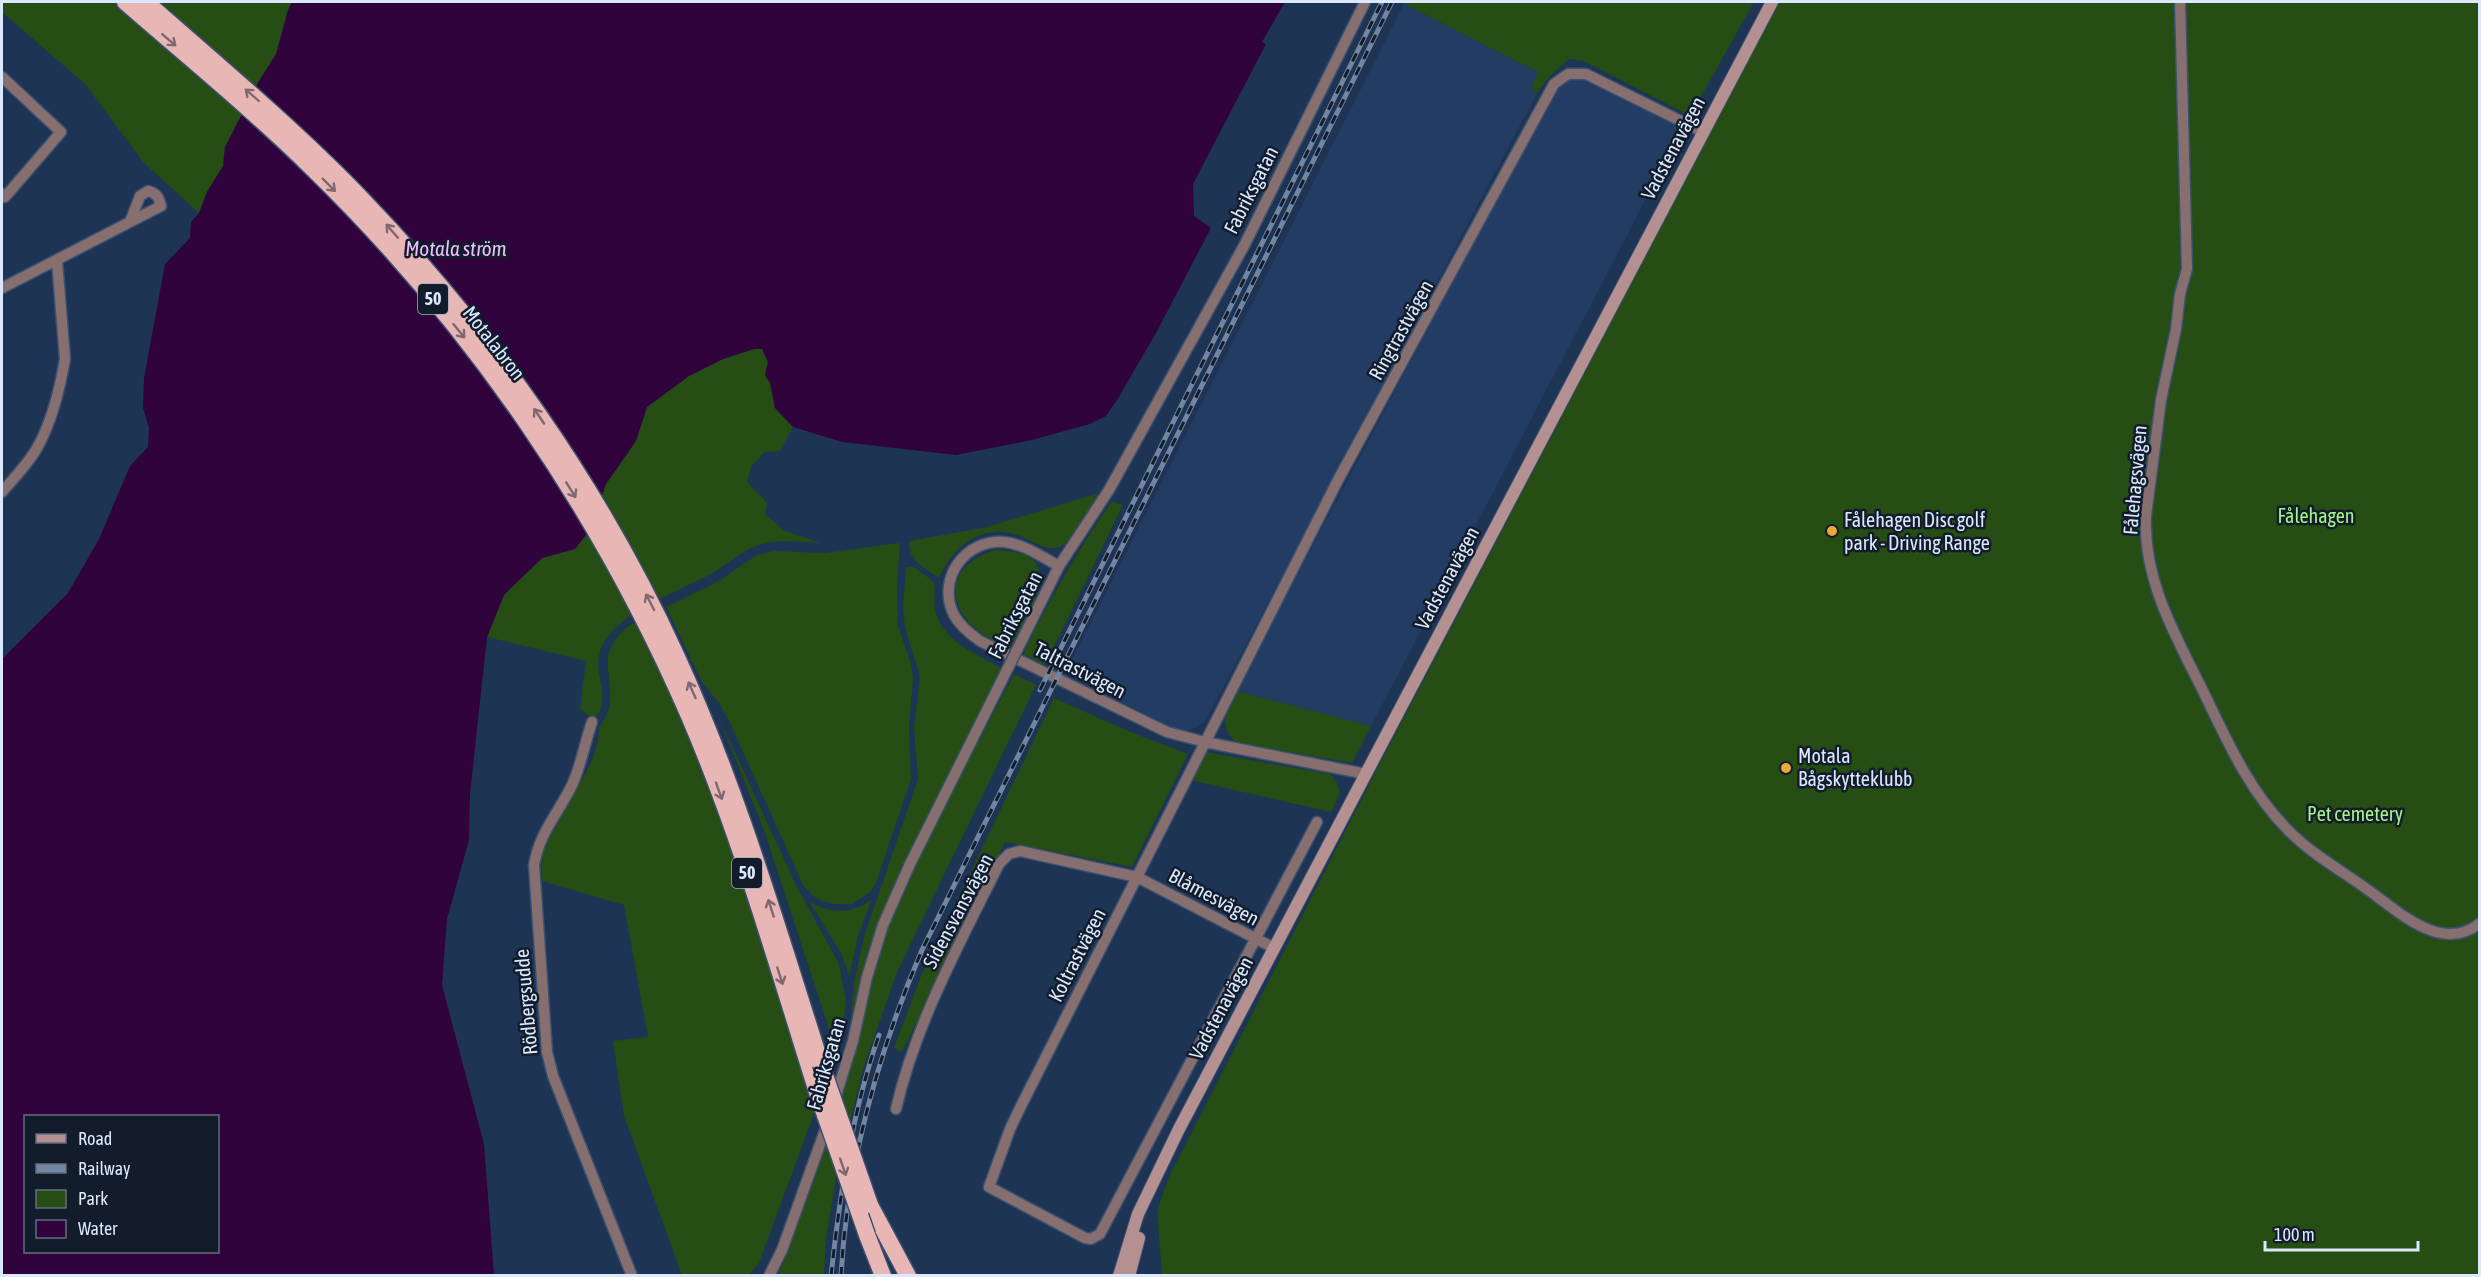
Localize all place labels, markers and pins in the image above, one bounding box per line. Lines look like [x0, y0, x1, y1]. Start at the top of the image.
place label: Fålehagen Disc golf park - Driving Range [1844, 508, 1990, 554]
marker: Fålehagen Disc golf park - Driving Range [1825, 524, 1839, 538]
place label: Motala Bågskytteklubb [1798, 744, 1913, 790]
marker: Motala Bågskytteklubb [1779, 761, 1793, 775]

